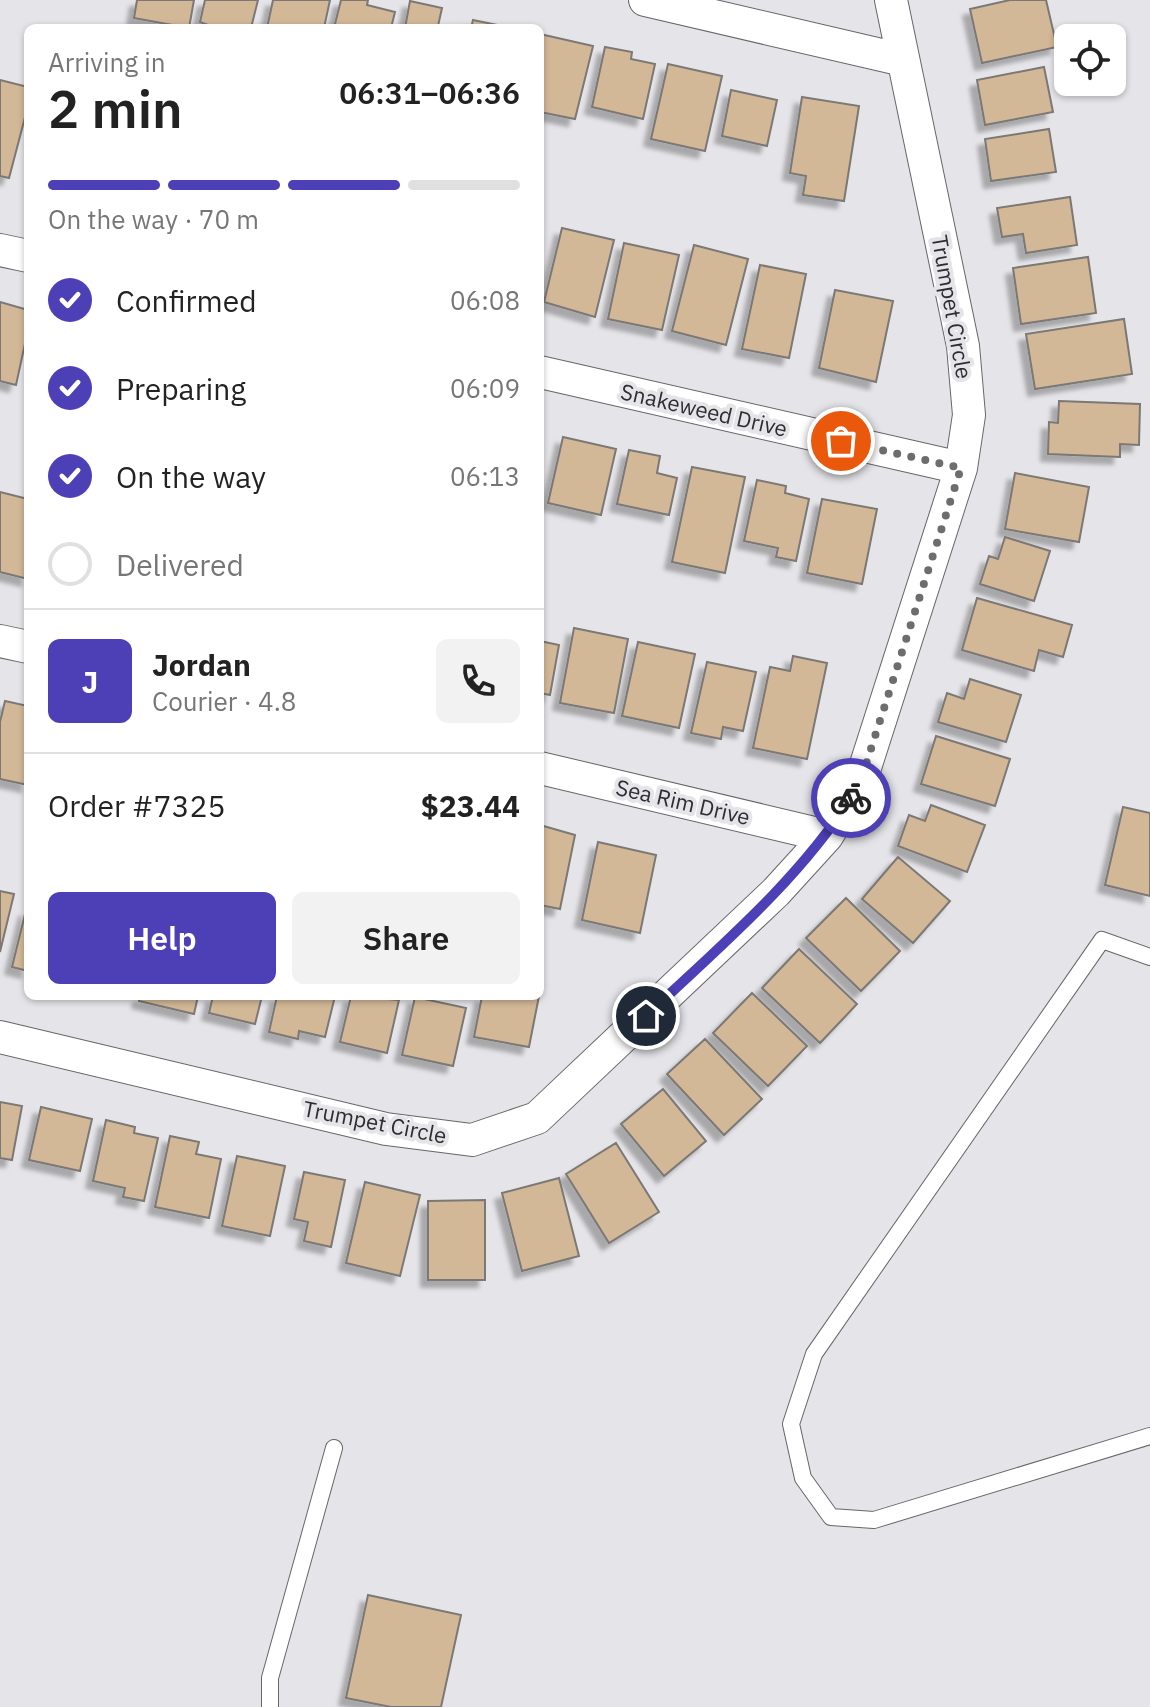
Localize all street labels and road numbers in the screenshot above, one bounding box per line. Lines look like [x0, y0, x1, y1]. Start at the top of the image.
street label: Trumpet Circle [926, 233, 979, 381]
street label: Snakeweed Drive [618, 376, 790, 443]
street label: Sea Rim Drive [613, 772, 753, 831]
street label: Trumpet Circle [301, 1093, 449, 1150]

